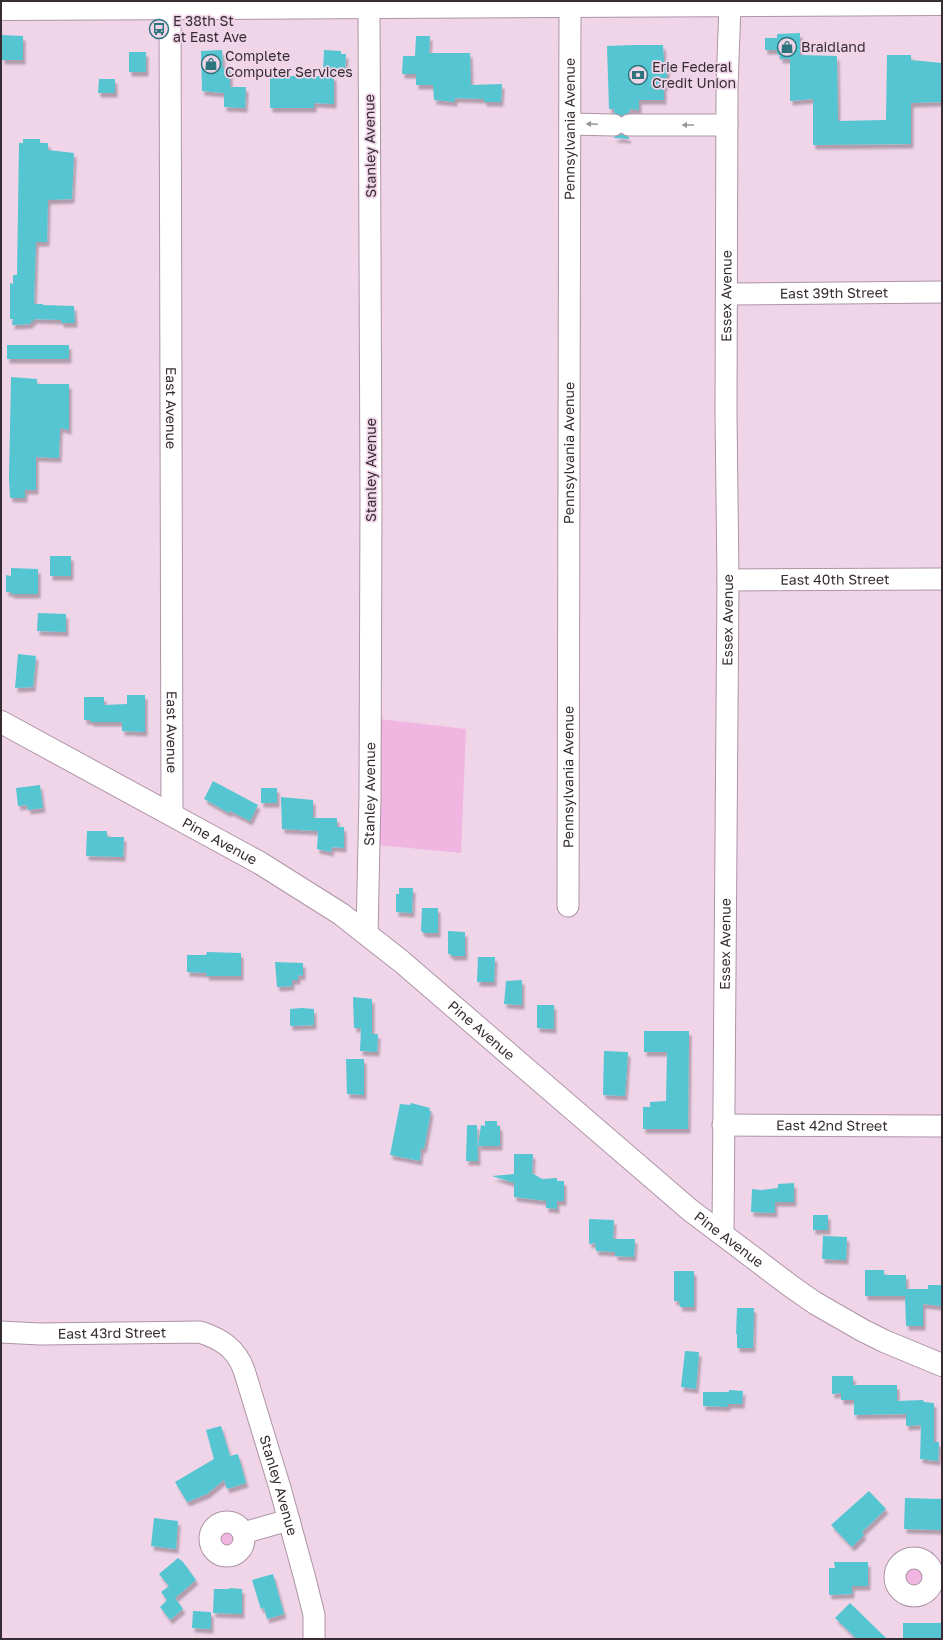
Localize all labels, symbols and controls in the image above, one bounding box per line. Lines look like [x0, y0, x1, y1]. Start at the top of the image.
place label: E 38th St at East Ave [173, 12, 247, 45]
bus stop icon: E 38th St at East Ave [148, 18, 170, 40]
shop icon: Braidland [776, 36, 798, 58]
place label: Braidland [801, 38, 866, 55]
place label: Complete Computer Services [225, 47, 353, 80]
shop icon: Complete Computer Services [200, 53, 222, 75]
street label: Pennsylvania Avenue [561, 58, 578, 200]
place label: Erie Federal Credit Union [652, 58, 736, 91]
bank icon: Erie Federal Credit Union [627, 64, 649, 86]
street label: Stanley Avenue [360, 94, 379, 198]
one-way arrow [586, 121, 598, 128]
one-way arrow [681, 122, 694, 128]
street label: Essex Avenue [717, 250, 734, 342]
street label: East 39th Street [780, 283, 888, 302]
street label: East Avenue [163, 367, 180, 449]
street label: Pennsylvania Avenue [560, 382, 577, 524]
street label: Stanley Avenue [362, 418, 379, 522]
street label: East 40th Street [780, 570, 890, 588]
street label: Essex Avenue [718, 574, 736, 666]
street label: East Avenue [164, 691, 181, 773]
street label: Pennsylvania Avenue [559, 706, 576, 848]
street label: Stanley Avenue [360, 742, 378, 846]
street label: Pine Avenue [180, 813, 260, 868]
street label: Essex Avenue [716, 898, 734, 990]
street label: Pine Avenue [445, 997, 519, 1063]
street label: East 42nd Street [776, 1116, 888, 1134]
street label: Pine Avenue [691, 1207, 767, 1271]
street label: East 43rd Street [58, 1323, 166, 1342]
street label: Stanley Avenue [256, 1433, 302, 1537]

